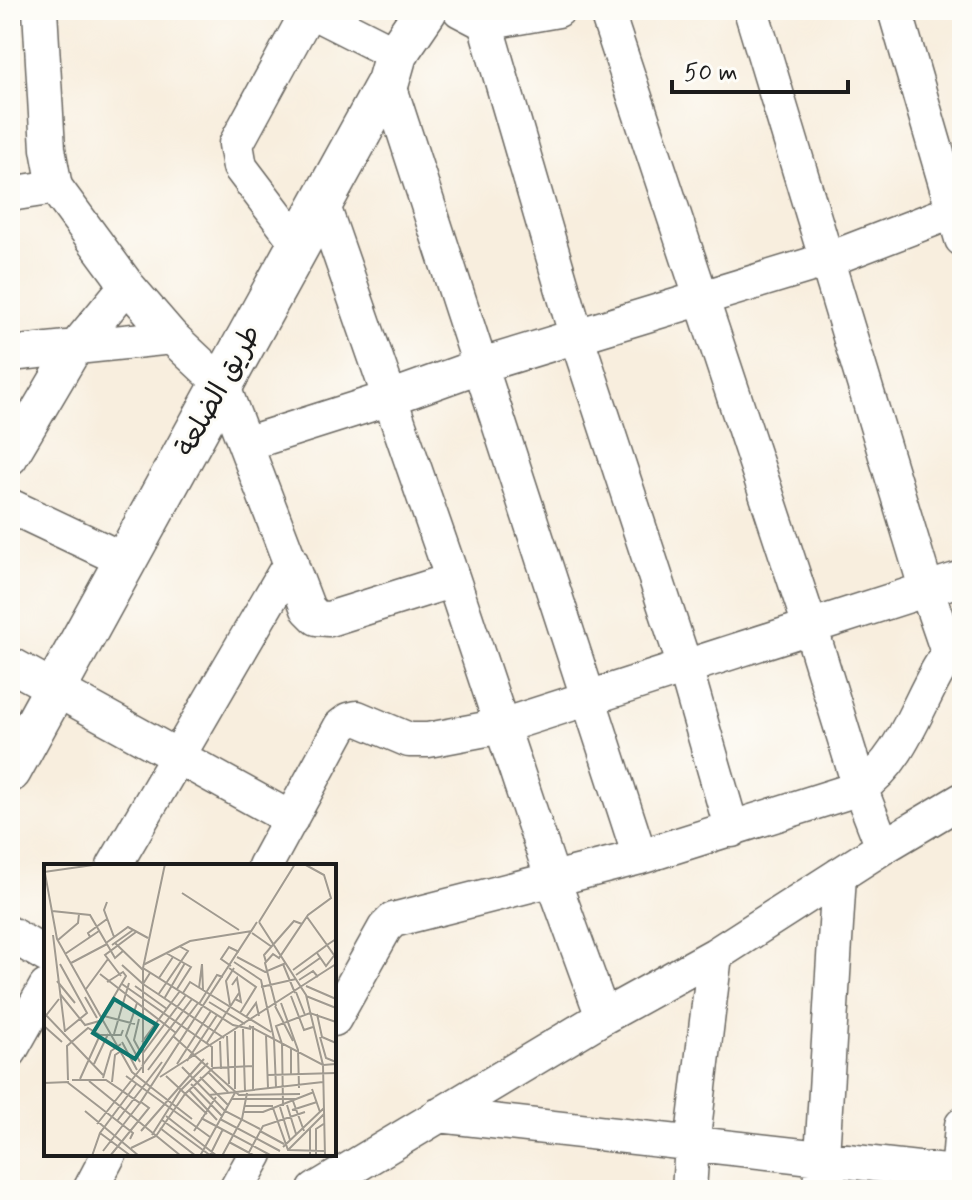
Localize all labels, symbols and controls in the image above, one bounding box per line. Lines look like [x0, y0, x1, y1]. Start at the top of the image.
scale bar [672, 44, 848, 94]
text: 50 m [684, 58, 738, 89]
street label: طريق الضلعة [168, 319, 270, 463]
inset map [44, 864, 336, 1156]

